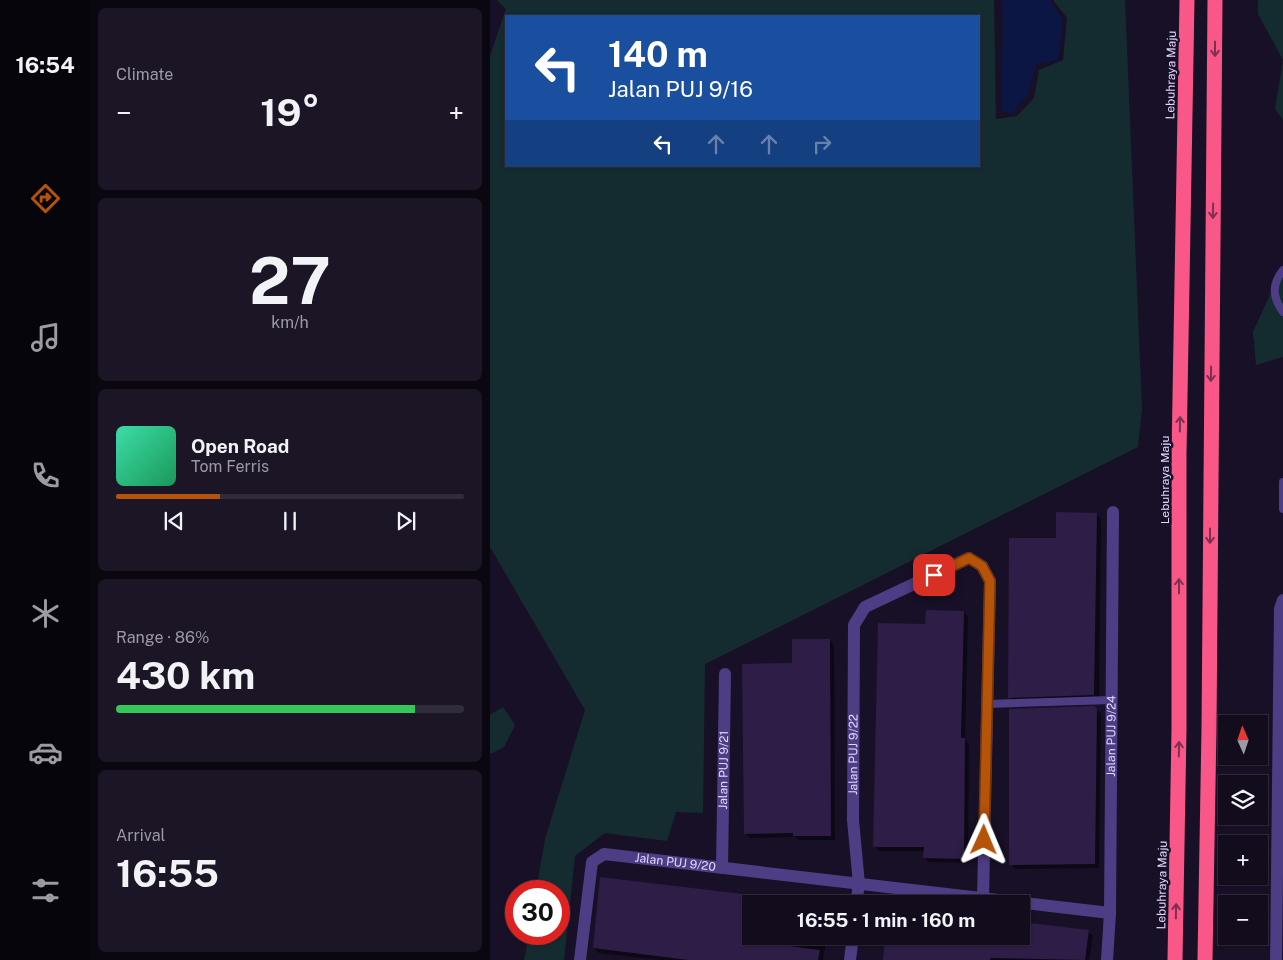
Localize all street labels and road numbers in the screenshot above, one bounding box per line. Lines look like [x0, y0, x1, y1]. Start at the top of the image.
street label: Lebuhraya Maju [1163, 31, 1179, 119]
street label: Lebuhraya Maju [1158, 436, 1172, 524]
street label: Jalan PUJ 9/24 [1104, 695, 1119, 777]
street label: Jalan PUJ 9/22 [846, 714, 861, 795]
street label: Jalan PUJ 9/21 [716, 731, 731, 810]
street label: Lebuhraya Maju [1154, 841, 1170, 929]
street label: Jalan PUJ 9/20 [634, 851, 717, 874]

